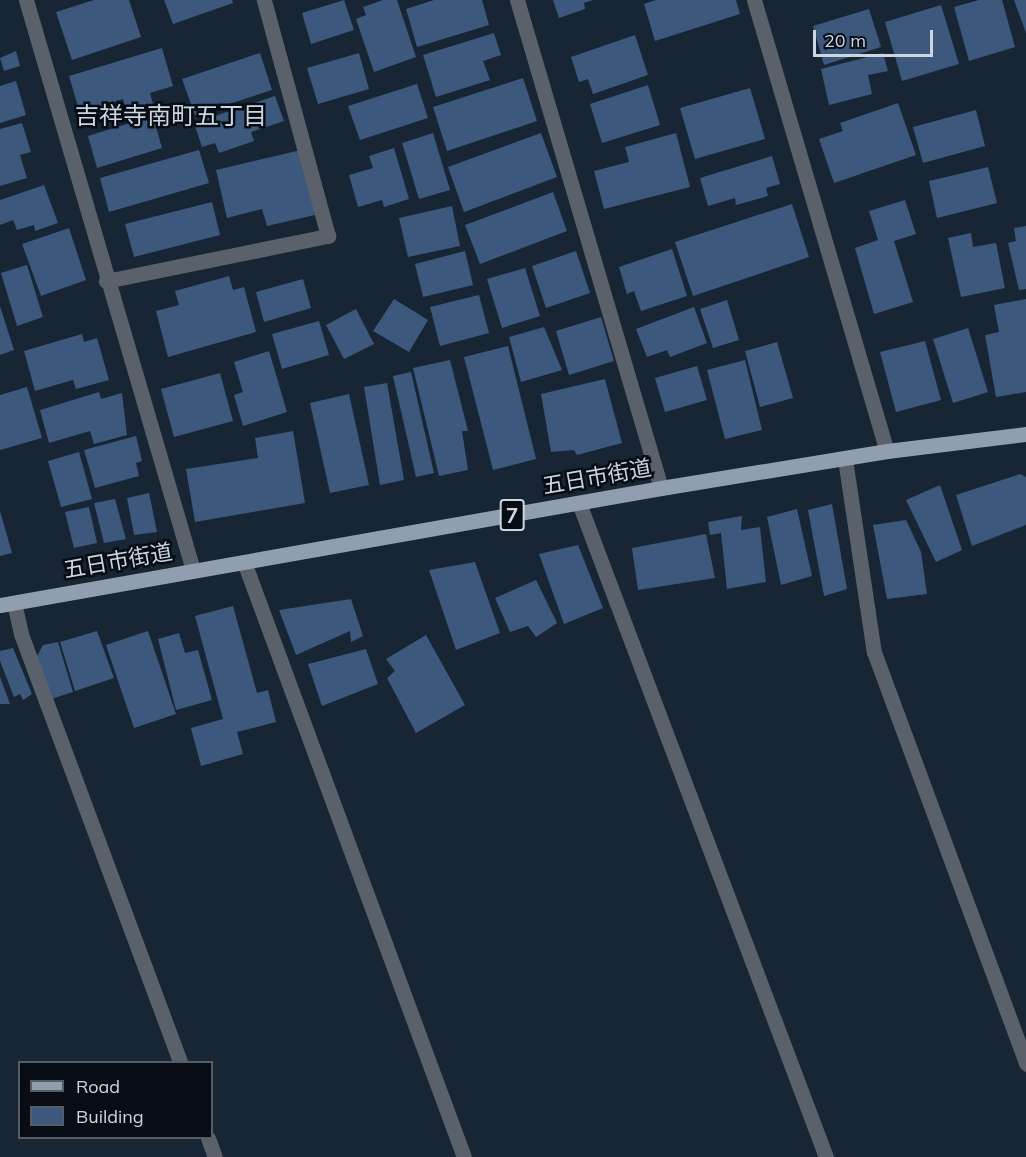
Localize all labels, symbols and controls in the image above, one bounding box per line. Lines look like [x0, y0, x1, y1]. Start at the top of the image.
scale bar [816, 18, 936, 56]
text: 20 m [824, 29, 866, 52]
district label: 吉祥寺南町五丁目 [75, 102, 267, 130]
street label: 五日市街道 [541, 454, 653, 500]
road number: 7 [498, 497, 526, 533]
street label: 五日市街道 [62, 538, 174, 584]
legend [18, 1061, 213, 1139]
text: Road [76, 1075, 120, 1098]
text: Building [76, 1105, 144, 1128]

